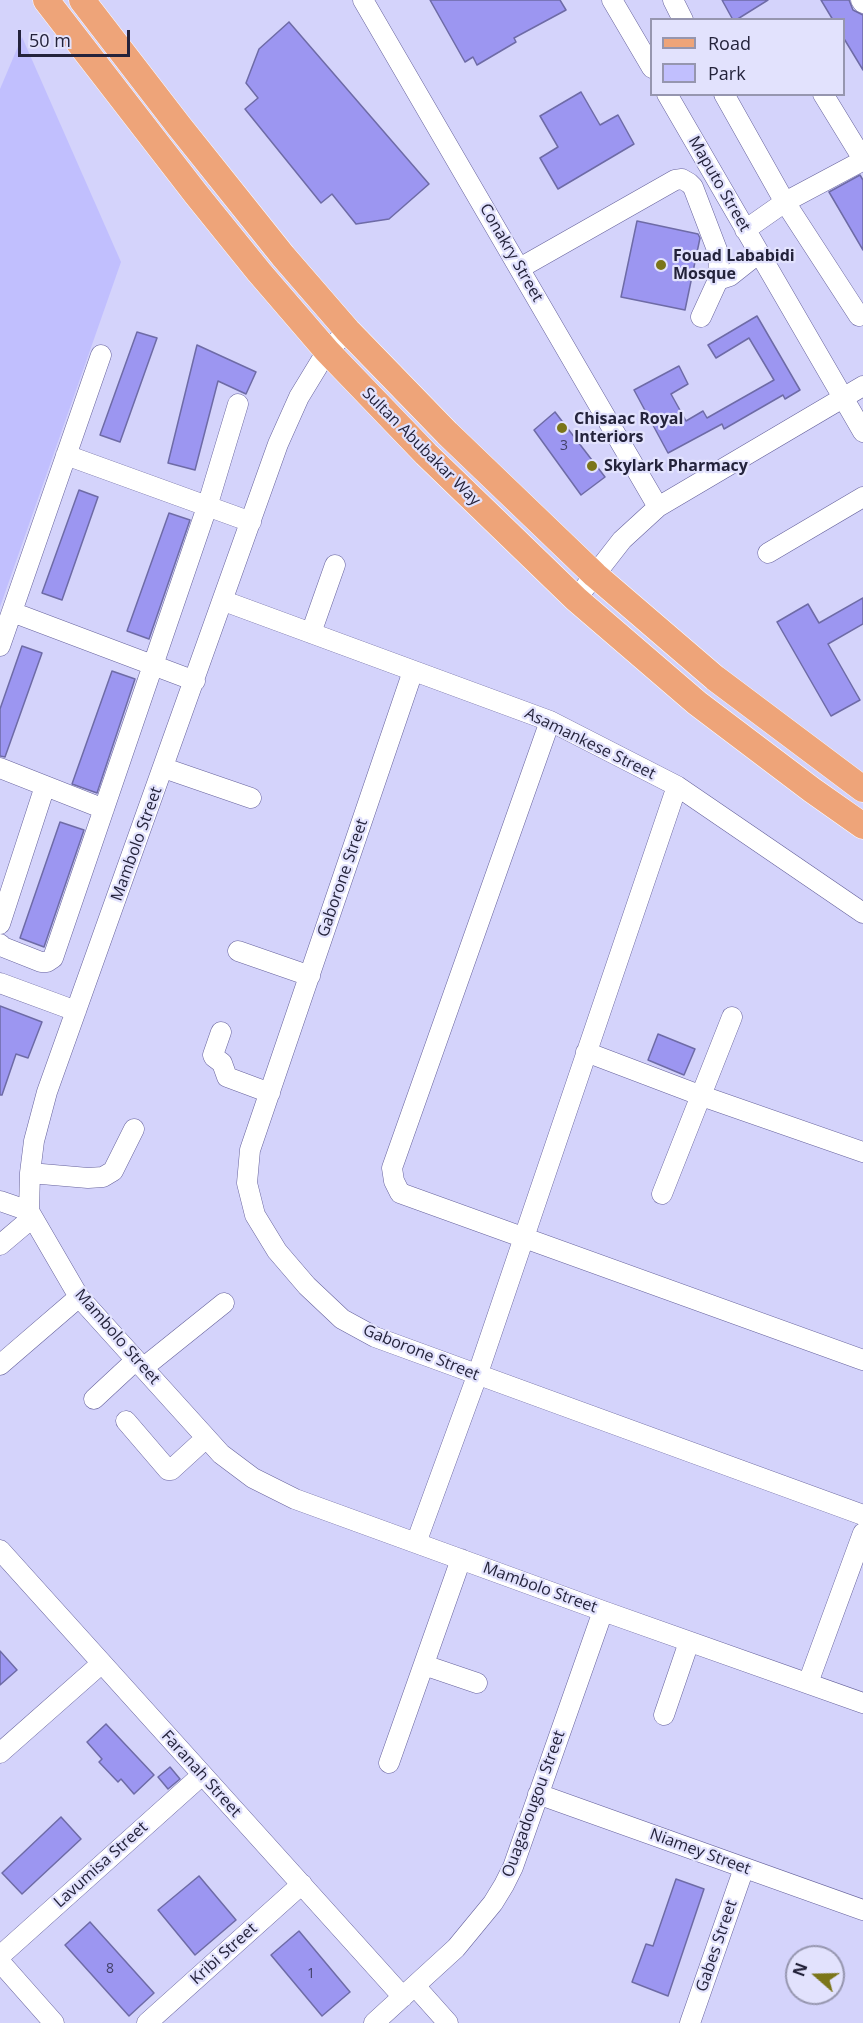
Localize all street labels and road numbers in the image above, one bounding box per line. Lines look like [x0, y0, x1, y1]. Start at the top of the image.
street label: Maputo Street [684, 133, 754, 235]
street label: Conakry Street [475, 200, 547, 306]
street label: Sultan Abubakar Way [358, 384, 484, 510]
street label: Asamankese Street [522, 704, 658, 784]
street label: Mambolo Street [107, 784, 167, 904]
street label: Gaborone Street [314, 816, 372, 940]
street label: Mambolo Street [70, 1285, 164, 1389]
street label: Gaborone Street [360, 1321, 482, 1385]
street label: Mambolo Street [480, 1558, 600, 1618]
street label: Faranah Street [157, 1727, 245, 1821]
street label: Ouagadougou Street [498, 1728, 570, 1880]
street label: Lavumisa Street [50, 1818, 152, 1912]
street label: Niamey Street [647, 1825, 753, 1879]
street label: Gabes Street [692, 1898, 742, 1994]
street label: Kribi Street [187, 1919, 261, 1989]

